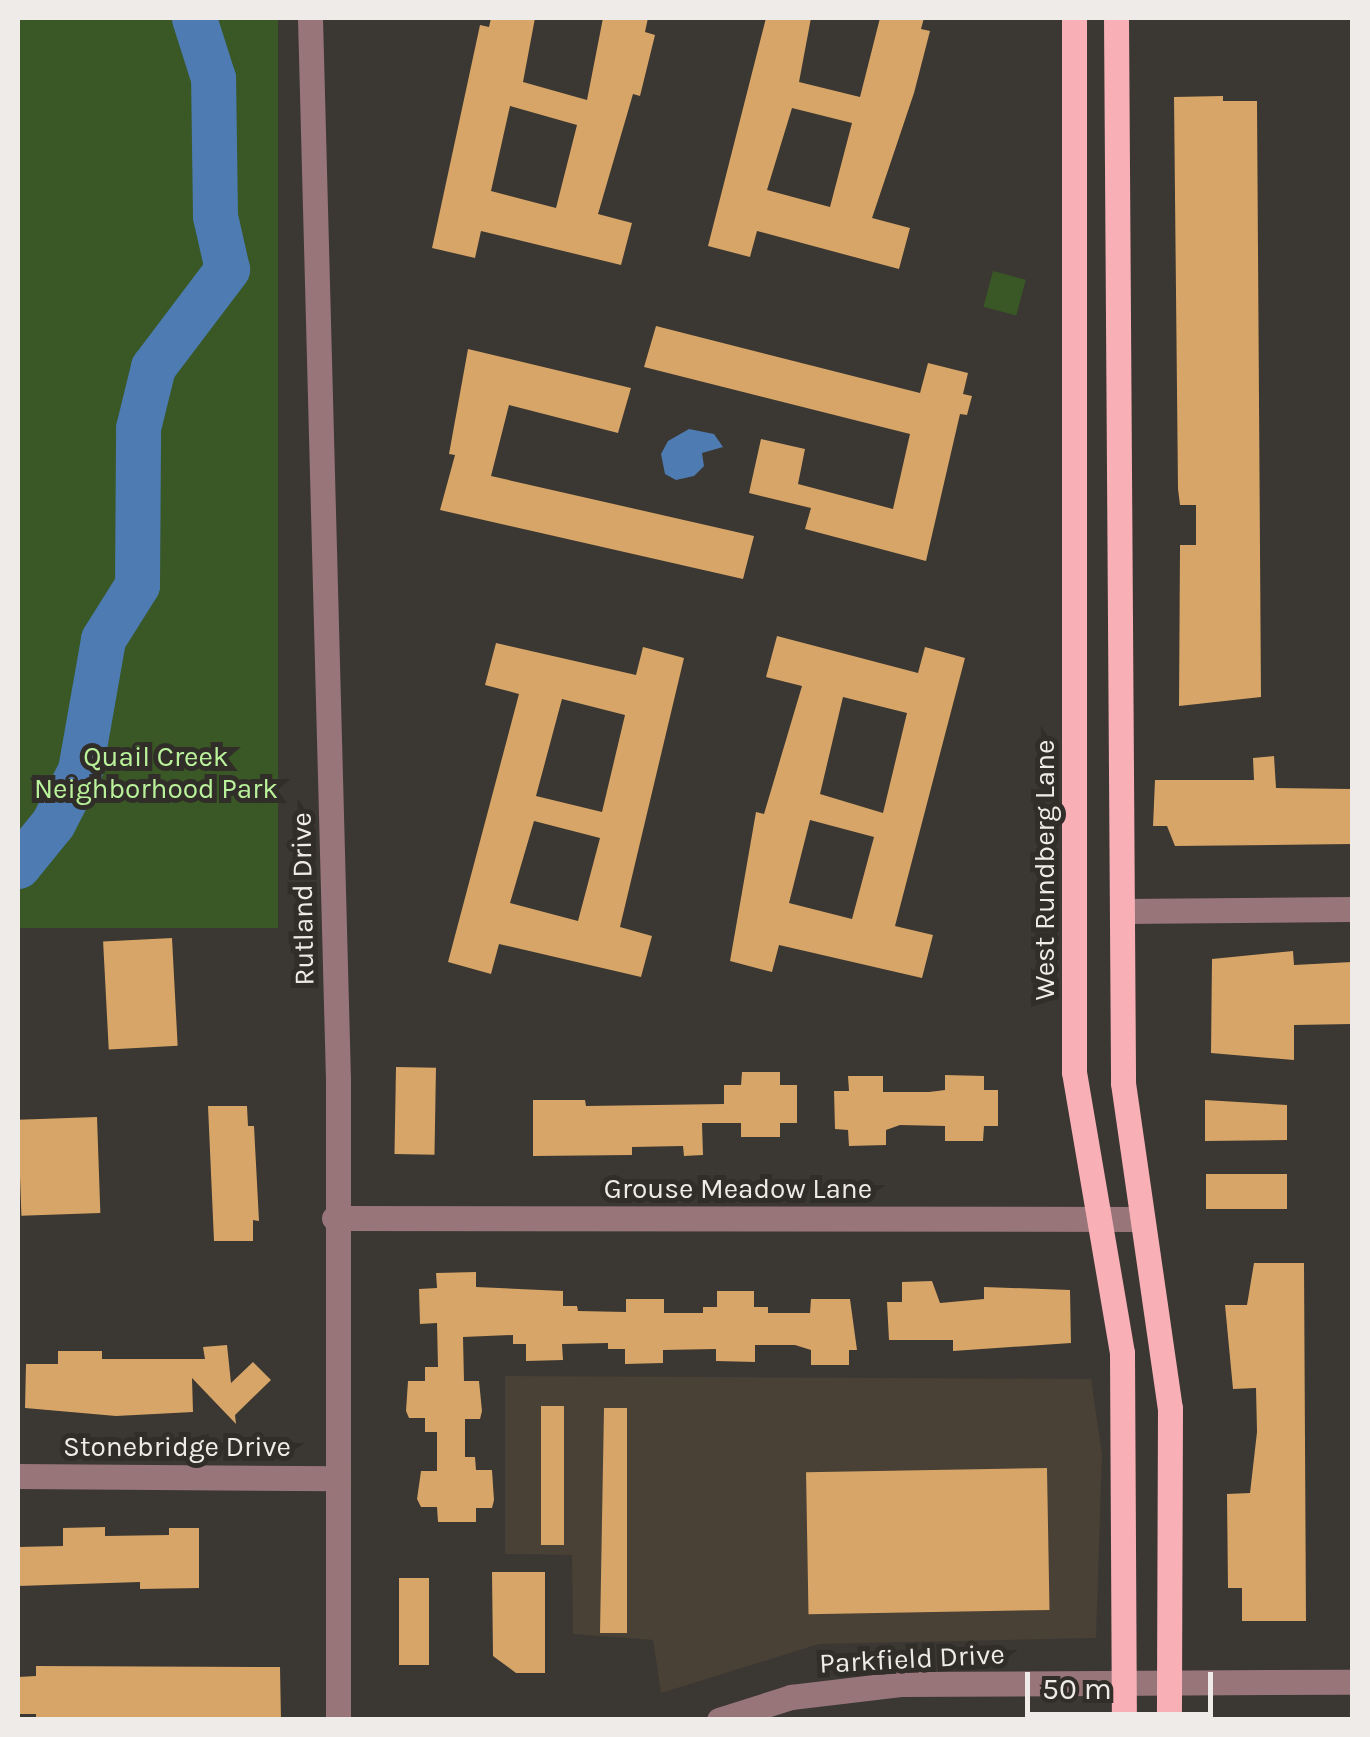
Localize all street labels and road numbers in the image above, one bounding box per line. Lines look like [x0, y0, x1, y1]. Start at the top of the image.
street label: West Rundberg Lane [1028, 740, 1062, 1000]
street label: Rutland Drive [285, 812, 321, 986]
street label: Grouse Meadow Lane [604, 1172, 872, 1206]
street label: Stonebridge Drive [63, 1430, 291, 1464]
street label: Parkfield Drive [818, 1637, 1006, 1681]

